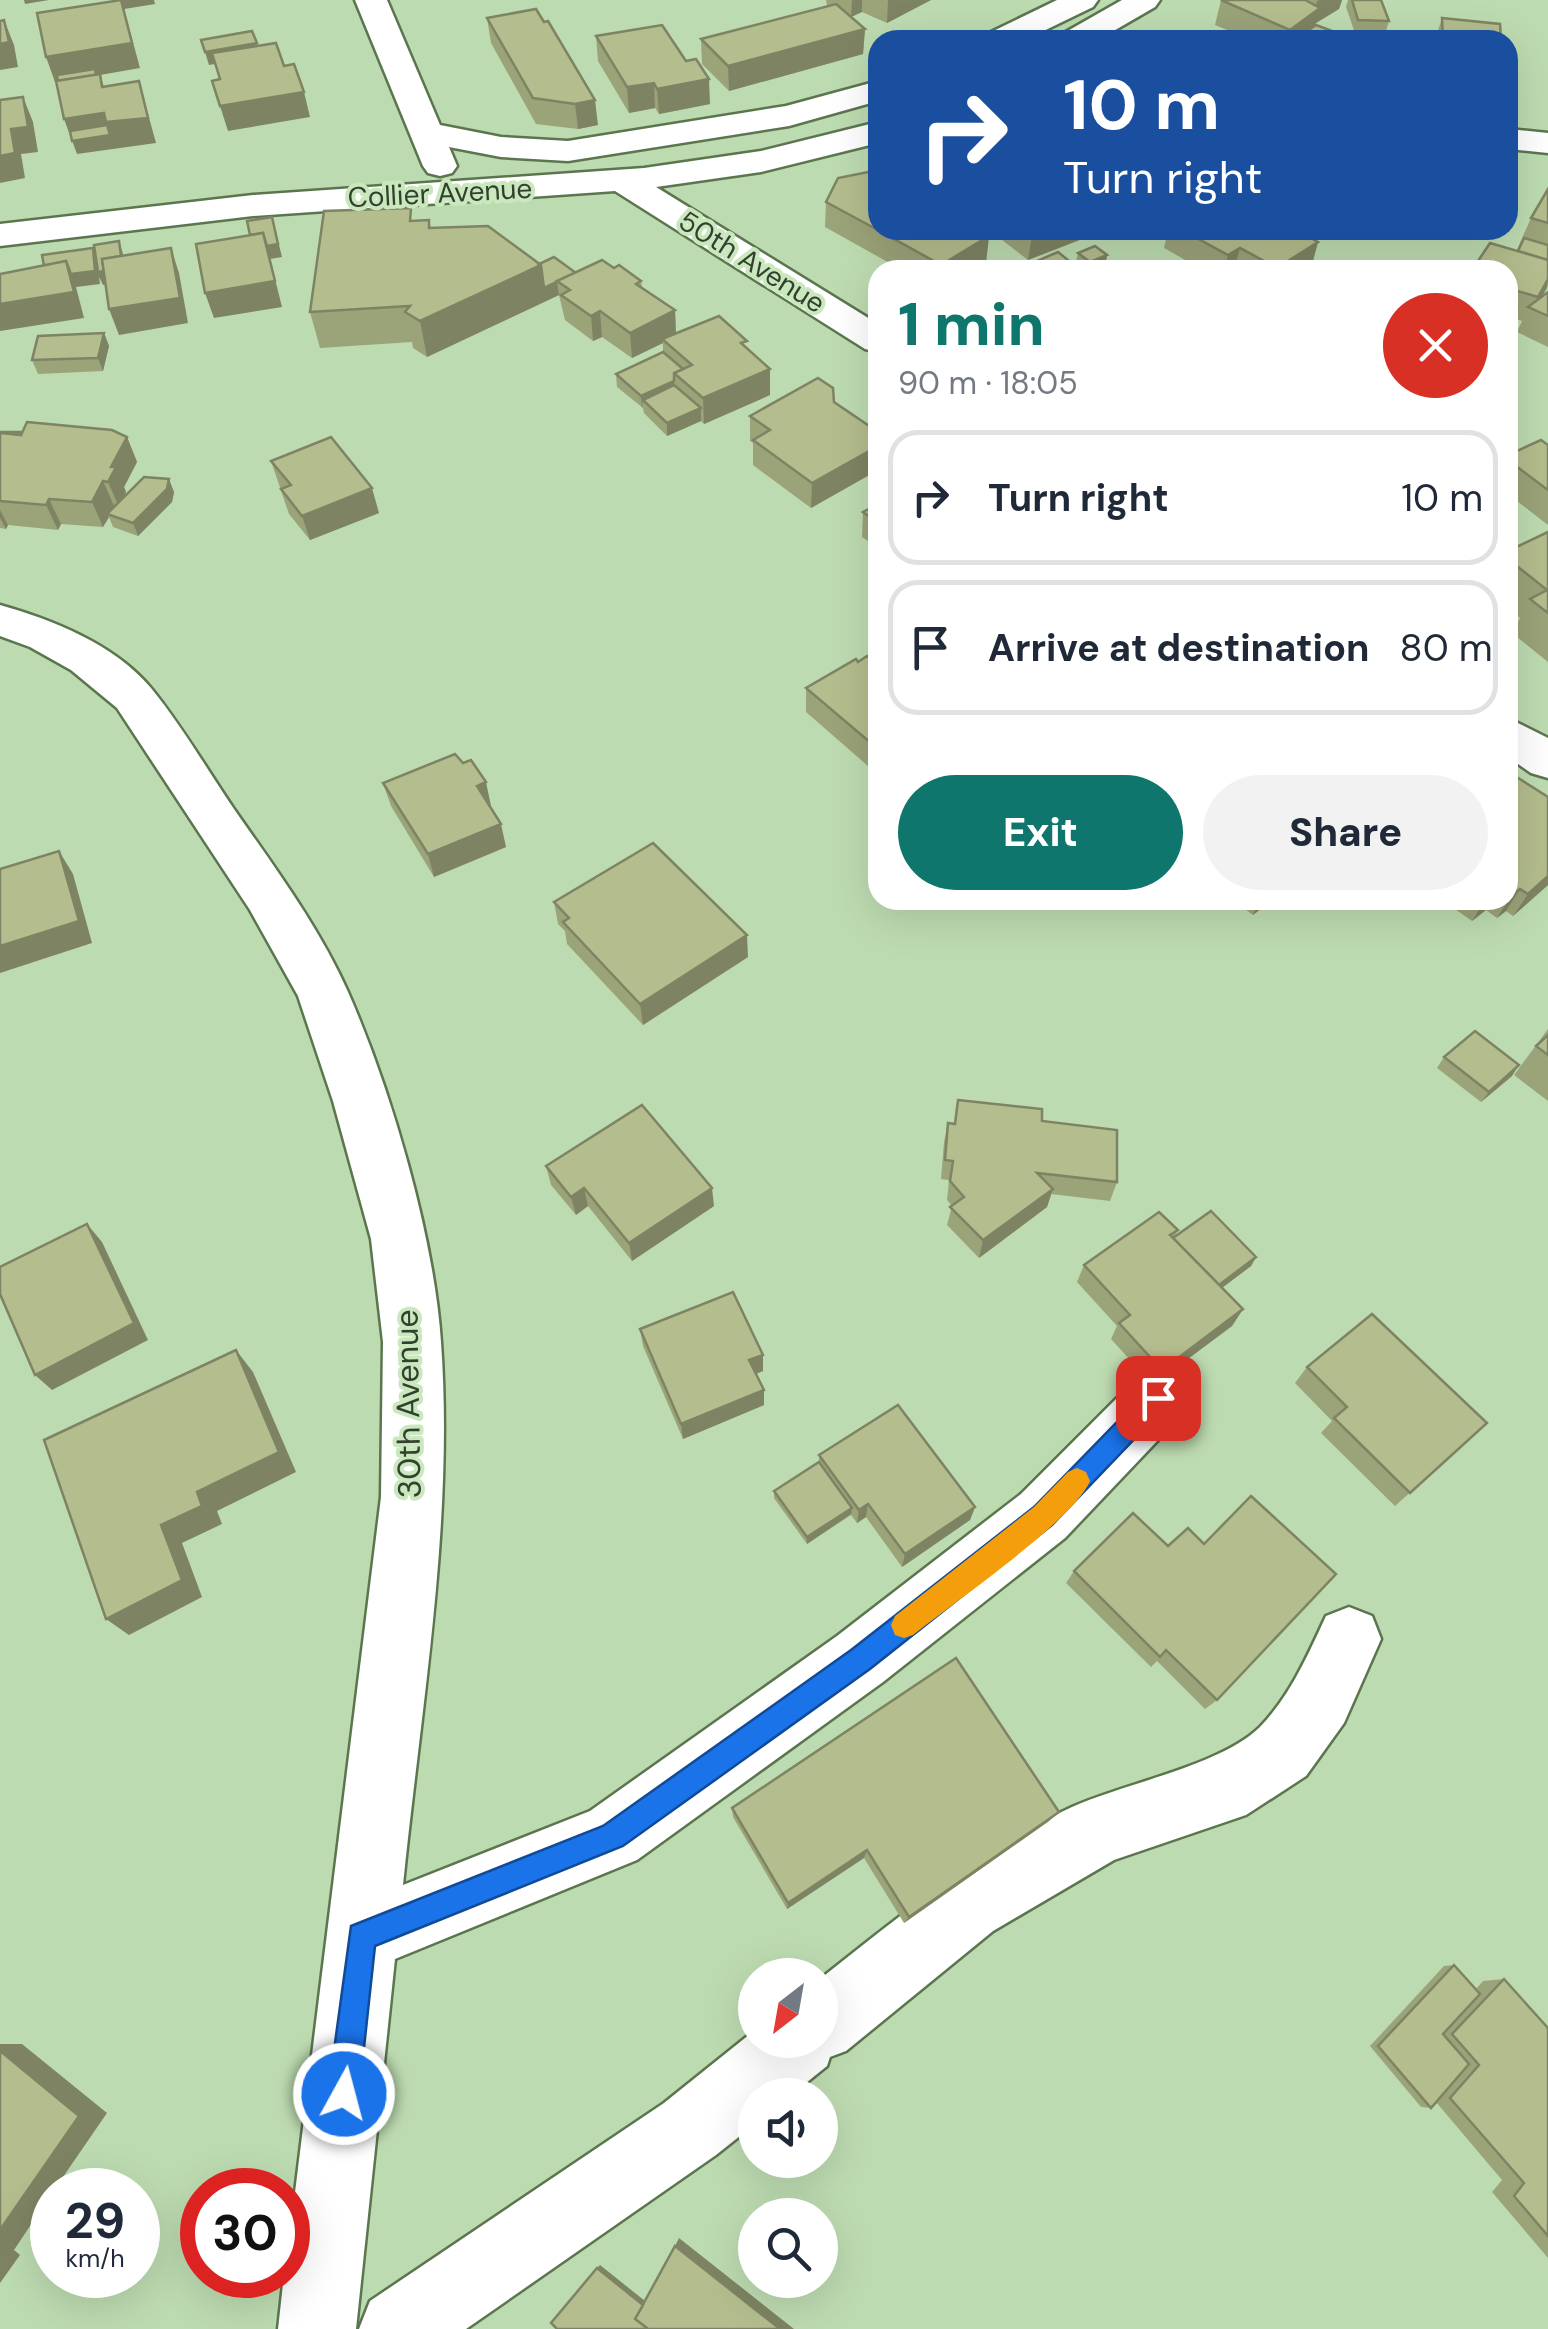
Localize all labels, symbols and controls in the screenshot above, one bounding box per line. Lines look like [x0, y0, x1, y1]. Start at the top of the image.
text: 10 m [1063, 60, 1220, 151]
icon: right [898, 70, 1028, 200]
text: Turn right [1063, 148, 1262, 207]
street label: Collier Avenue [347, 170, 533, 216]
street label: 50th Avenue [672, 202, 832, 322]
text: 1 min [898, 285, 1045, 364]
button: close [1383, 293, 1488, 398]
text: 90 m · 18:05 [898, 362, 1078, 404]
icon: right [903, 470, 958, 525]
text: Turn right [988, 473, 1169, 523]
text: 10 m [1401, 473, 1483, 523]
icon: arrive [903, 620, 958, 675]
text: Arrive at destination [988, 623, 1370, 673]
text: 80 m [1400, 623, 1493, 673]
button: Exit [898, 775, 1183, 890]
button: Share [1203, 775, 1488, 890]
street label: 30th Avenue [385, 1309, 431, 1499]
pin [1116, 1356, 1201, 1441]
icon: arrive [1131, 1371, 1186, 1426]
north arrow [738, 1958, 838, 2058]
map controls [738, 1958, 838, 2298]
position arrow [292, 2042, 396, 2146]
button: sound [738, 2078, 838, 2178]
speed limit sign: 30 [180, 2168, 310, 2298]
text: 29 [65, 2188, 125, 2254]
button: search [738, 2198, 838, 2298]
text: km/h [65, 2242, 125, 2275]

